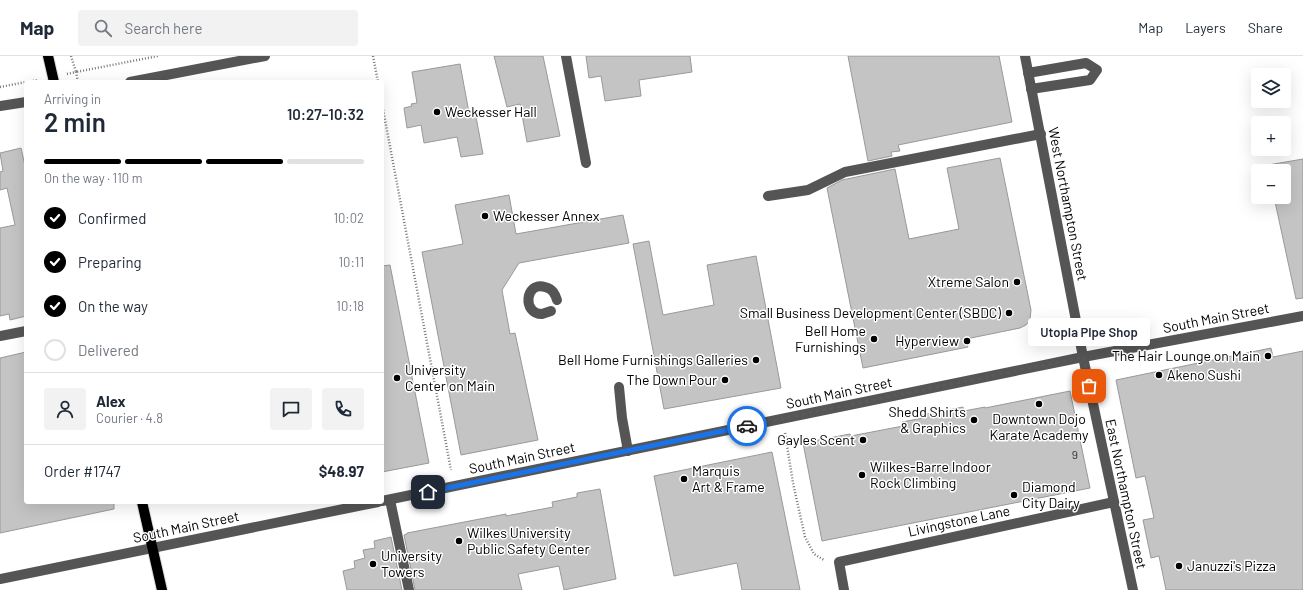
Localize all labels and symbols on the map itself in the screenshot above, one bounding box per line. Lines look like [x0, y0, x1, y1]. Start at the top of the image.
place label: Weckesser Hall [445, 103, 537, 120]
marker: Weckesser Hall [432, 107, 442, 117]
street label: West Northampton Street [1045, 126, 1092, 282]
place label: Weckesser Annex [493, 207, 600, 224]
marker: Weckesser Annex [480, 211, 490, 221]
place label: Xtreme Salon [928, 273, 1009, 290]
marker: Xtreme Salon [1012, 277, 1022, 287]
street label: South Main Street [1161, 299, 1271, 336]
place label: Small Business Development Center (SBDC) [740, 304, 1001, 321]
marker: Small Business Development Center (SBDC) [1004, 308, 1014, 318]
callout: Utopia Pipe Shop [1028, 318, 1150, 346]
place label: Bell Home Furnishings [795, 322, 866, 355]
place label: Hyperview [895, 332, 959, 349]
marker: Bell Home Furnishings [869, 334, 879, 344]
marker: Hyperview [962, 336, 972, 346]
place label: The Hair Lounge on Main [1112, 347, 1260, 364]
place label: Bell Home Furnishings Galleries [558, 351, 748, 368]
marker: The Hair Lounge on Main [1263, 351, 1273, 361]
marker: Bell Home Furnishings Galleries [751, 355, 761, 365]
place label: University Center on Main [405, 361, 495, 394]
place label: Akeno Sushi [1167, 366, 1241, 383]
pin [1072, 369, 1106, 403]
marker: Akeno Sushi [1154, 370, 1164, 380]
place label: The Down Pour [627, 371, 717, 388]
marker: University Center on Main [392, 373, 402, 383]
street label: South Main Street [784, 373, 894, 412]
marker: The Down Pour [720, 375, 730, 385]
marker: Downtown Dojo Karate Academy [1034, 399, 1044, 409]
place label: Shedd Shirts & Graphics [888, 403, 966, 436]
courier [727, 406, 767, 446]
place label: Downtown Dojo Karate Academy [990, 410, 1089, 443]
marker: Shedd Shirts & Graphics [969, 415, 979, 425]
street label: East Northampton Street [1102, 417, 1151, 570]
place label: Gayles Scent [777, 431, 855, 448]
marker: Gayles Scent [858, 435, 868, 445]
street label: South Main Street [467, 438, 577, 477]
house number: 9 [1072, 447, 1078, 461]
place label: Wilkes-Barre Indoor Rock Climbing [870, 458, 991, 491]
place label: Marquis Art & Frame [692, 462, 765, 495]
marker: Wilkes-Barre Indoor Rock Climbing [857, 470, 867, 480]
marker: Marquis Art & Frame [679, 474, 689, 484]
pin [411, 475, 445, 509]
place label: Diamond City Dairy [1022, 478, 1080, 511]
marker: Diamond City Dairy [1009, 490, 1019, 500]
street label: Livingstone Lane [906, 501, 1011, 540]
street label: South Main Street [131, 507, 241, 546]
place label: Wilkes University Public Safety Center [467, 524, 590, 557]
marker: Wilkes University Public Safety Center [454, 536, 464, 546]
place label: University Towers [381, 547, 443, 580]
place label: Januzzi's Pizza [1187, 557, 1276, 574]
marker: University Towers [368, 559, 378, 569]
marker: Januzzi's Pizza [1174, 561, 1184, 571]

